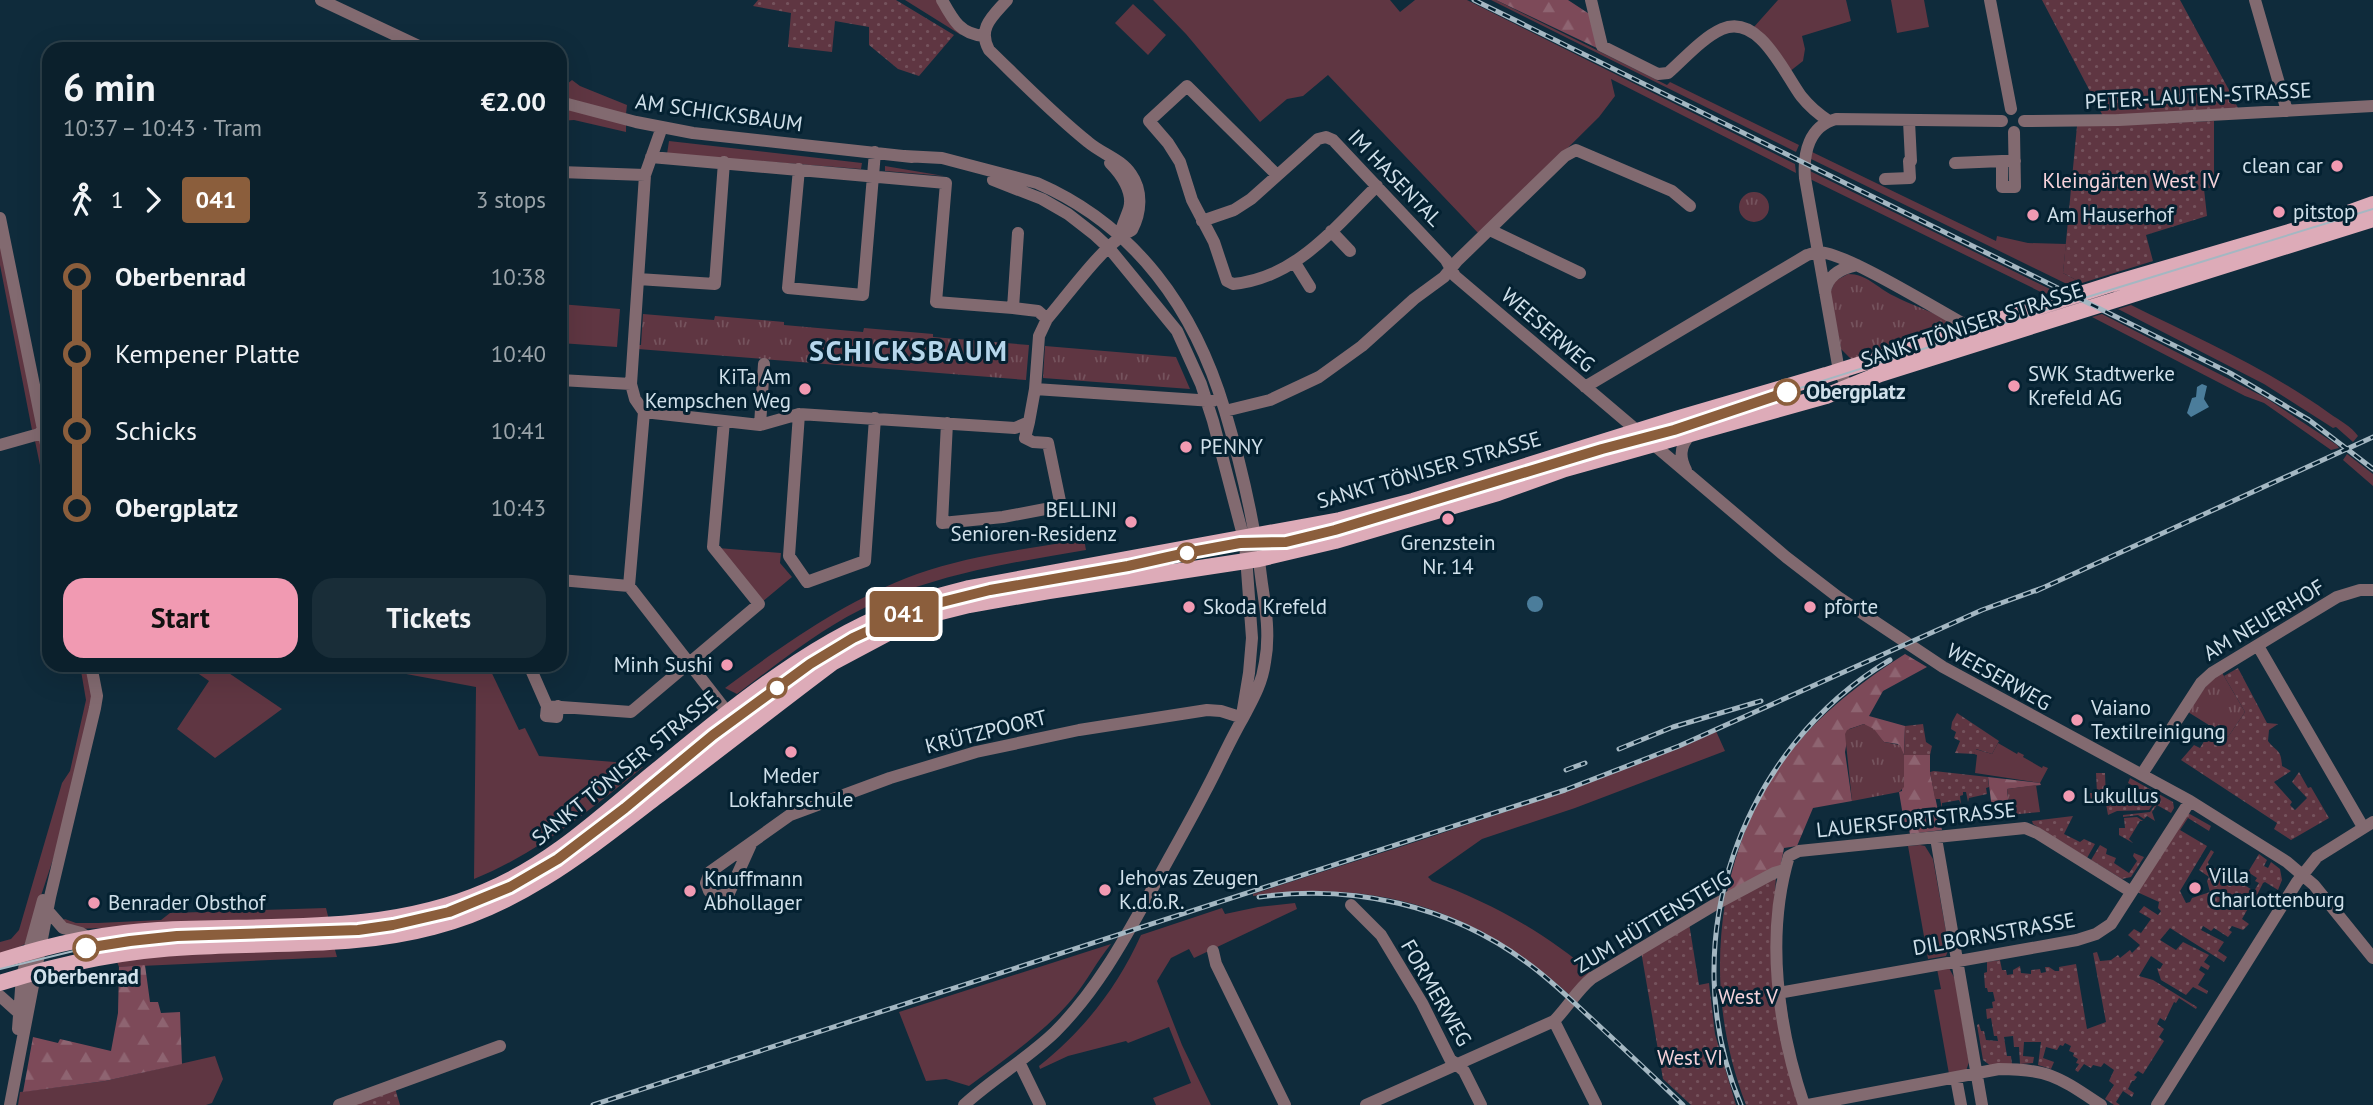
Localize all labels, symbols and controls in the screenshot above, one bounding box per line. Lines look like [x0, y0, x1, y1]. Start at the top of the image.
text: 6 min [63, 62, 156, 111]
street label: PETER-LAUTEN-STRASSE [2084, 76, 2312, 115]
text: €2.00 [481, 85, 546, 118]
street label: AM SCHICKSBAUM [634, 87, 804, 138]
text: 10:37 – 10:43 · Tram [63, 113, 262, 142]
street label: IM HASENTAL [1342, 123, 1448, 232]
place label: clean car [2242, 152, 2323, 179]
marker: clean car [2329, 158, 2345, 174]
park label: Kleingärten West IV [2042, 167, 2220, 194]
icon: walk [63, 181, 101, 219]
icon: forward [134, 181, 172, 219]
text: 041 [196, 184, 236, 215]
text: 1 [111, 185, 124, 214]
text: 3 stops [476, 185, 546, 214]
place label: pitstop [2293, 198, 2355, 225]
place label: Am Hauserhof [2047, 201, 2175, 228]
marker: pitstop [2271, 204, 2287, 220]
marker: Am Hauserhof [2025, 207, 2041, 223]
text: Oberbenrad [115, 260, 246, 293]
text: 10:38 [491, 262, 546, 291]
street label: SANKT TÖNISER STRASSE [1857, 276, 2086, 373]
street label: WEESERWEG [1496, 282, 1601, 378]
district label: SCHICKSBAUM [809, 332, 1009, 369]
text: Kempener Platte [115, 337, 300, 370]
text: 10:40 [491, 339, 546, 368]
place label: SWK Stadtwerke Krefeld AG [2028, 360, 2175, 411]
place label: KiTa Am Kempschen Weg [645, 363, 791, 414]
place label: Obergplatz [1806, 378, 1906, 405]
marker: SWK Stadtwerke Krefeld AG [2006, 378, 2022, 394]
marker: Obergplatz [1774, 379, 1800, 405]
marker: KiTa Am Kempschen Weg [797, 381, 813, 397]
text: Schicks [115, 414, 197, 447]
text: 10:41 [491, 416, 546, 445]
street label: SANKT TÖNISER STRASSE [1314, 425, 1544, 514]
place label: PENNY [1200, 433, 1263, 460]
marker: PENNY [1178, 439, 1194, 455]
text: Obergplatz [115, 491, 238, 524]
text: 10:43 [491, 493, 546, 522]
place label: BELLINI Senioren-Residenz [950, 496, 1117, 547]
marker: Grenzstein Nr. 14 [1440, 511, 1456, 527]
marker: BELLINI Senioren-Residenz [1123, 514, 1139, 530]
place label: Grenzstein Nr. 14 [1400, 529, 1496, 580]
unlabelled marker [1177, 543, 1197, 563]
street label: AM NEUERHOF [2198, 573, 2329, 666]
button: Start [63, 578, 298, 658]
button: Tickets [312, 578, 546, 658]
line badge: 041 [864, 591, 944, 637]
place label: Skoda Krefeld [1203, 593, 1327, 620]
place label: pforte [1824, 593, 1878, 620]
text: 041 [884, 598, 924, 629]
marker: Skoda Krefeld [1181, 599, 1197, 615]
marker: pforte [1802, 599, 1818, 615]
street label: WEESERWEG [1942, 637, 2056, 716]
place label: Minh Sushi [614, 651, 713, 678]
marker: Minh Sushi [719, 657, 735, 673]
unlabelled marker [767, 678, 787, 698]
street label: SANKT TÖNISER STRASSE [526, 684, 723, 851]
place label: Vaiano Textilreinigung [2090, 694, 2226, 745]
street label: KRÜTZPOORT [922, 703, 1050, 760]
marker: Vaiano Textilreinigung [2069, 712, 2085, 728]
marker: Meder Lokfahrschule [783, 744, 799, 760]
place label: Meder Lokfahrschule [729, 762, 853, 813]
place label: Lukullus [2083, 782, 2159, 809]
marker: Lukullus [2061, 788, 2077, 804]
street label: LAUERSFORTSTRASSE [1815, 796, 2017, 843]
place label: Villa Charlottenburg [2208, 862, 2345, 913]
place label: Jehovas Zeugen K.d.ö.R. [1118, 864, 1259, 915]
street label: ZUM HÜTTENSTEIG [1570, 864, 1736, 979]
place label: Knuffmann Abhollager [704, 865, 803, 916]
marker: Villa Charlottenburg [2187, 880, 2203, 896]
marker: Jehovas Zeugen K.d.ö.R. [1097, 882, 1113, 898]
marker: Knuffmann Abhollager [682, 883, 698, 899]
place label: Benrader Obsthof [108, 889, 267, 916]
marker: Benrader Obsthof [86, 895, 102, 911]
street label: DILBORNSTRASSE [1911, 906, 2077, 961]
marker: Oberbenrad [73, 935, 99, 961]
street label: FORMERWEG [1395, 935, 1478, 1051]
place label: Oberbenrad [33, 963, 139, 990]
park label: West V [1718, 983, 1778, 1010]
park label: West VI [1657, 1044, 1723, 1071]

